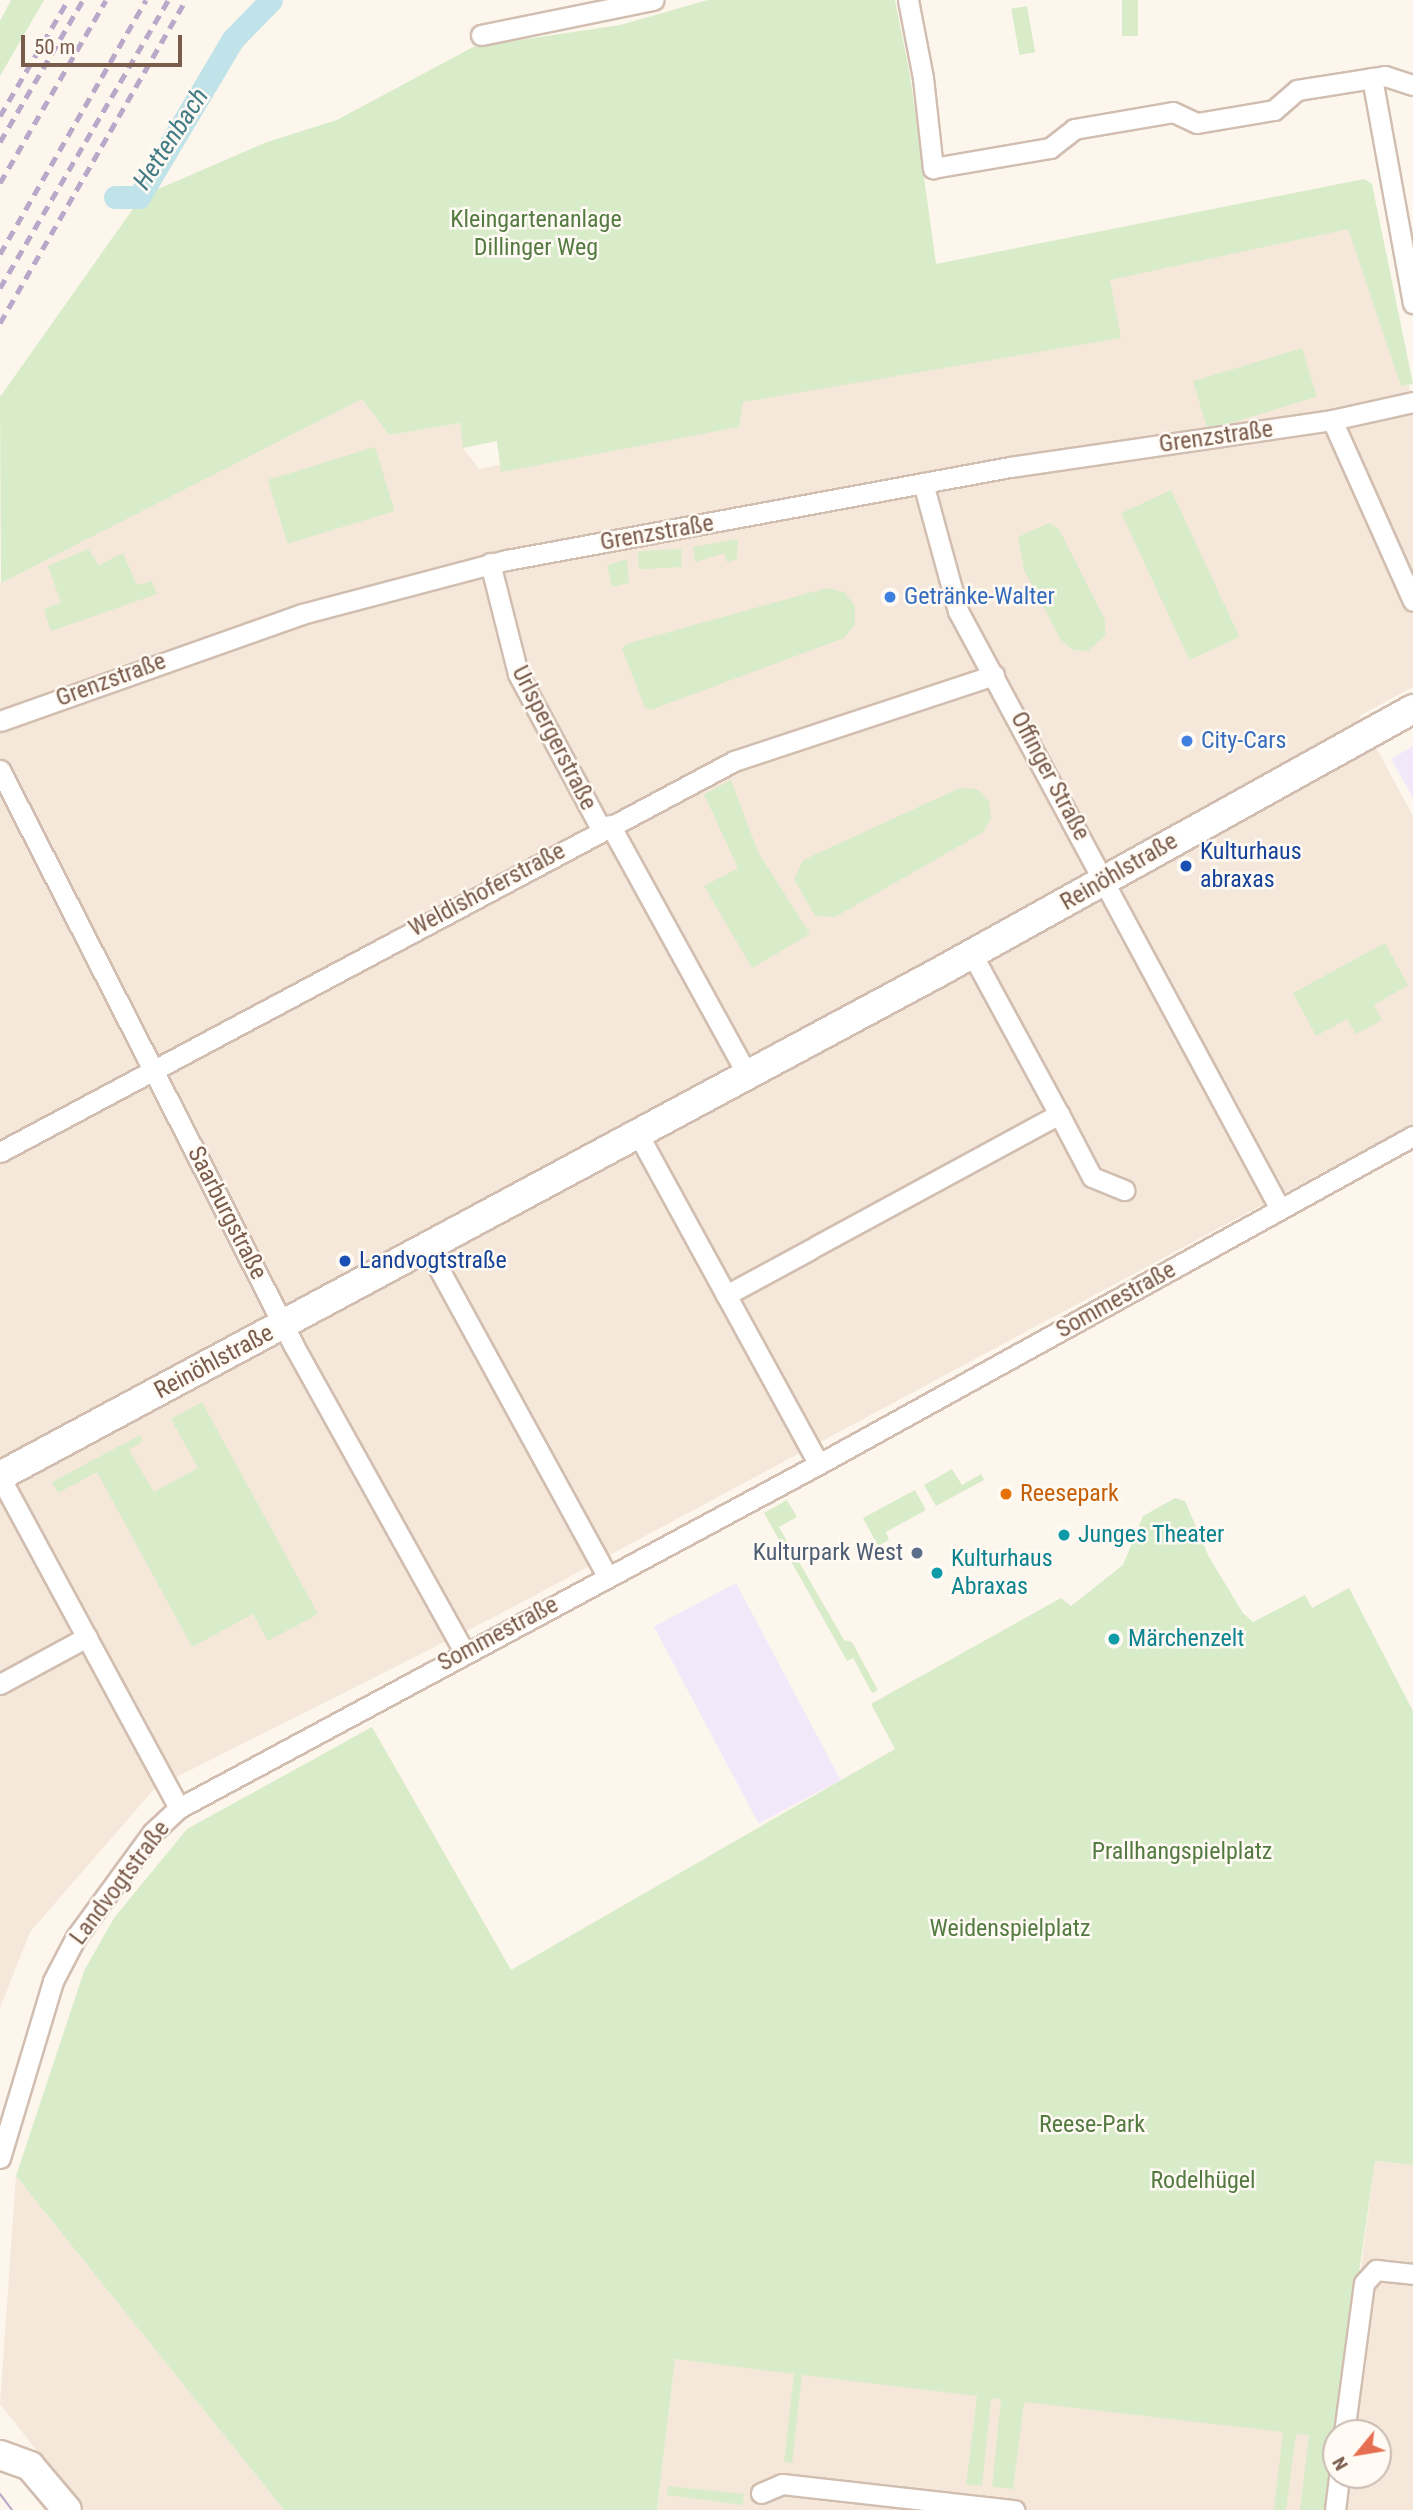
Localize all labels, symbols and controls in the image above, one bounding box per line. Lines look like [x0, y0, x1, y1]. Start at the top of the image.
scale bar [24, 21, 186, 65]
text: 50 m [34, 35, 75, 59]
water label: Hettenbach [127, 82, 215, 196]
park label: Kleingartenanlage Dillinger Weg [450, 206, 622, 262]
street label: Grenzstraße [1157, 415, 1275, 459]
street label: Grenzstraße [598, 509, 716, 557]
place label: Getränke-Walter [904, 583, 1055, 611]
marker: Getränke-Walter [882, 589, 898, 605]
street label: Grenzstraße [52, 647, 170, 713]
street label: Urlspergerstraße [505, 661, 603, 815]
street label: Offinger Straße [1004, 707, 1096, 845]
place label: City-Cars [1201, 727, 1287, 755]
marker: City-Cars [1179, 733, 1195, 749]
street label: Reinöhlstraße [1055, 827, 1183, 917]
street label: Weldishoferstraße [404, 837, 570, 943]
place label: Kulturhaus abraxas [1200, 838, 1302, 894]
marker: Kulturhaus abraxas [1178, 858, 1194, 874]
street label: Saarburgstraße [181, 1142, 273, 1284]
place label: Landvogtstraße [359, 1247, 507, 1275]
marker: Landvogtstraße [337, 1253, 353, 1269]
street label: Sommestraße [1051, 1255, 1181, 1345]
street label: Reinöhlstraße [150, 1319, 278, 1405]
place label: Reesepark [1020, 1480, 1119, 1508]
marker: Reesepark [998, 1486, 1014, 1502]
place label: Junges Theater [1078, 1521, 1225, 1549]
marker: Junges Theater [1056, 1527, 1072, 1543]
place label: Kulturpark West [753, 1539, 903, 1567]
marker: Kulturpark West [909, 1545, 925, 1561]
place label: Kulturhaus Abraxas [951, 1545, 1053, 1601]
marker: Kulturhaus Abraxas [929, 1565, 945, 1581]
street label: Sommestraße [433, 1590, 563, 1678]
place label: Märchenzelt [1128, 1625, 1244, 1653]
marker: Märchenzelt [1106, 1631, 1122, 1647]
street label: Landvogtstraße [64, 1815, 176, 1951]
park label: Prallhangspielplatz [1092, 1838, 1272, 1866]
park label: Weidenspielplatz [930, 1915, 1090, 1943]
park label: Reese-Park [1039, 2111, 1145, 2139]
park label: Rodelhügel [1150, 2167, 1256, 2195]
north arrow [1322, 2419, 1392, 2489]
text: N [1327, 2453, 1353, 2475]

